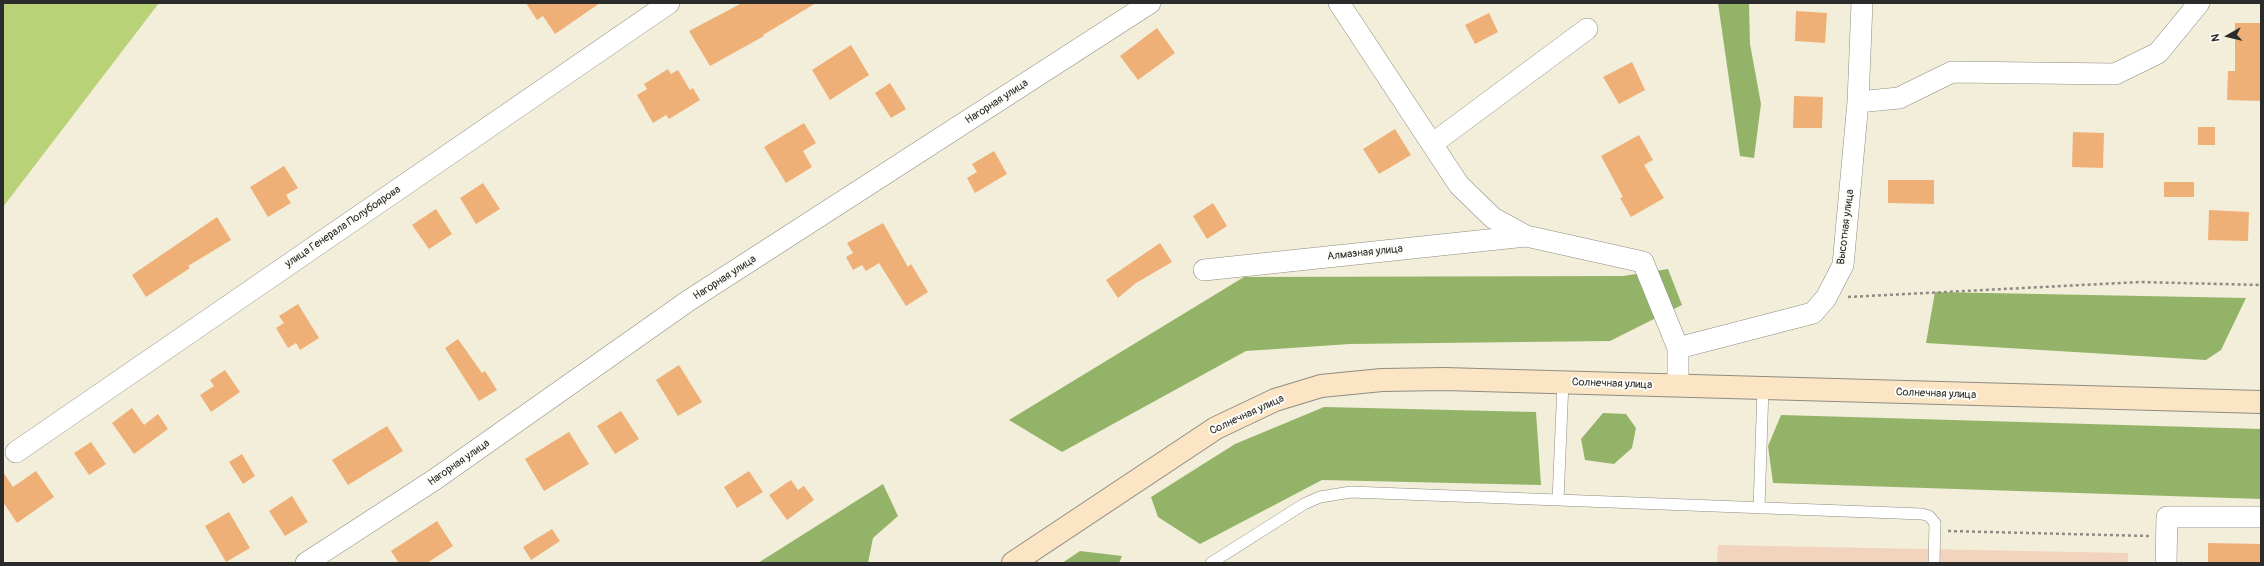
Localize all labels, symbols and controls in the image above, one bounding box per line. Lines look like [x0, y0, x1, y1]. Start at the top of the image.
north arrow [2208, 16, 2248, 56]
text: N [2209, 33, 2223, 42]
street label: Нагорная улица [963, 77, 1031, 127]
street label: улица Генерала Полубоярова [283, 183, 403, 271]
street label: Высотная улица [1835, 189, 1857, 265]
street label: Алмазная улица [1326, 242, 1404, 264]
street label: Нагорная улица [691, 253, 759, 303]
street label: Солнечная улица [1572, 376, 1652, 392]
street label: Солнечная улица [1896, 386, 1976, 402]
street label: Солнечная улица [1208, 392, 1286, 438]
street label: Нагорная улица [426, 437, 492, 489]

